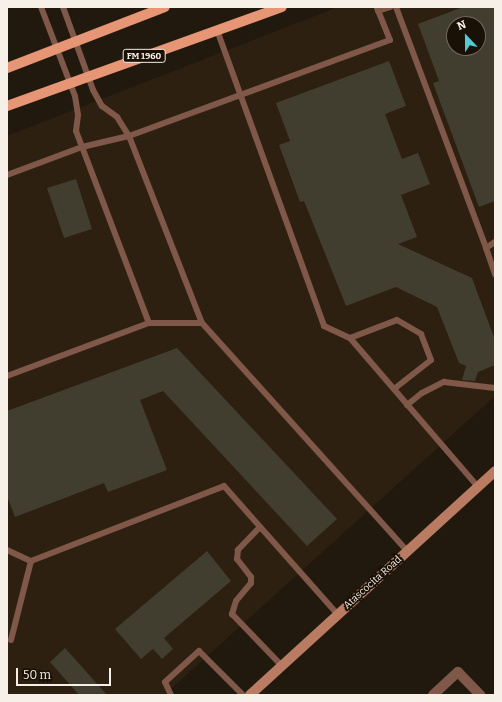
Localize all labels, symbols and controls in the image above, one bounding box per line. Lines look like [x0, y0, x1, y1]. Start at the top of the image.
north arrow [446, 16, 486, 56]
text: N [455, 18, 468, 33]
road number: FM 1960 [122, 49, 166, 63]
street label: Atascocita Road [342, 554, 404, 612]
scale bar [18, 660, 113, 686]
text: 50 m [23, 668, 51, 682]

